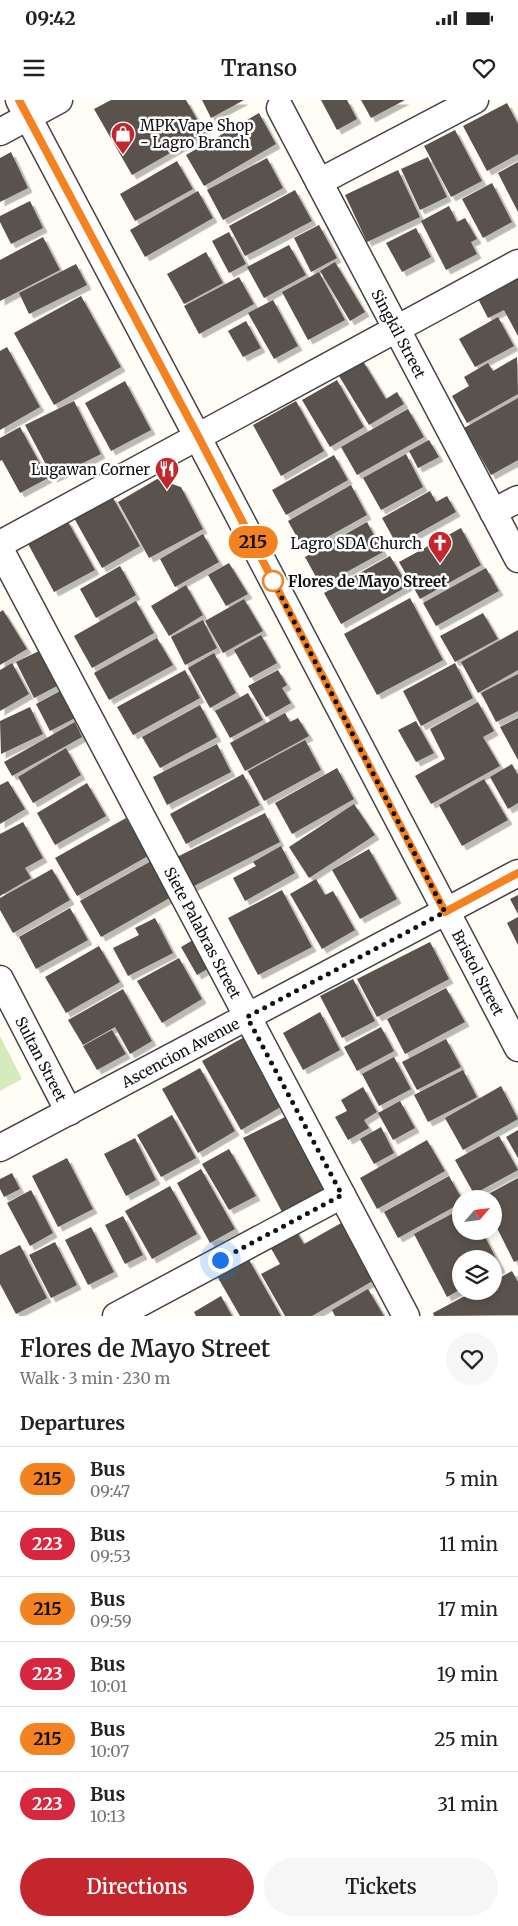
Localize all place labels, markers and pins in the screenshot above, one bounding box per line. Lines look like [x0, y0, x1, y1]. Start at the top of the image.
place label: MPK Vape Shop - Lagro Branch [140, 116, 253, 152]
shop icon: MPK Vape Shop - Lagro Branch [110, 121, 136, 155]
restaurant icon: Lugawan Corner [154, 456, 180, 490]
place label: Lugawan Corner [31, 460, 150, 479]
church icon: Lagro SDA Church [427, 530, 453, 564]
place label: Lagro SDA Church [290, 534, 422, 553]
marker: Flores de Mayo Street [262, 570, 284, 592]
place label: Flores de Mayo Street [288, 572, 447, 591]

